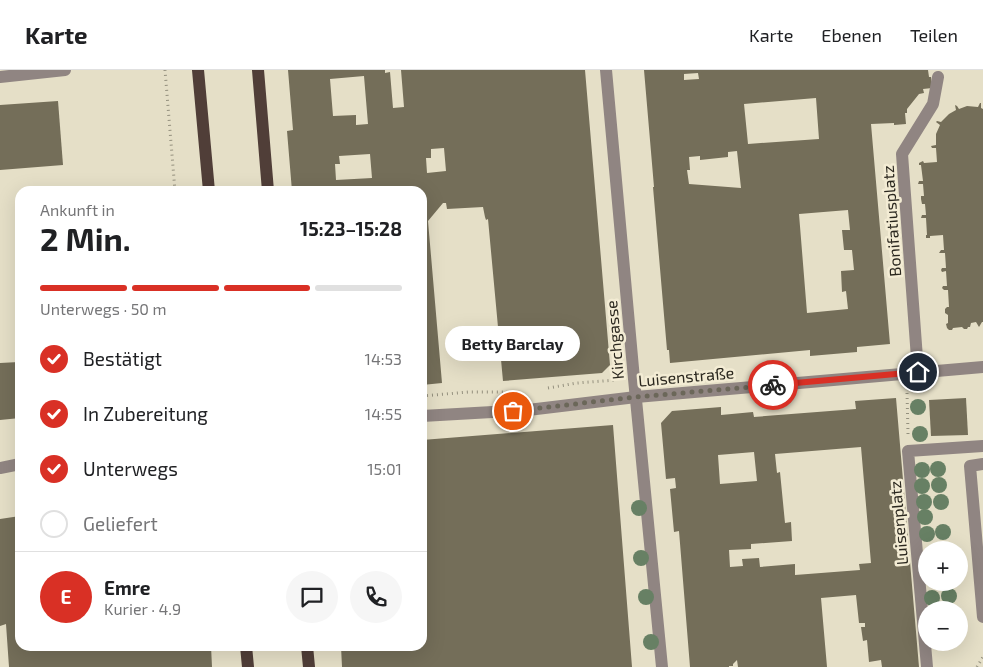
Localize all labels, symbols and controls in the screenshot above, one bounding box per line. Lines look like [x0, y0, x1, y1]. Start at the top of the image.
text: Karte [25, 20, 88, 49]
text: Karte [749, 24, 793, 46]
text: Ebenen [821, 24, 882, 46]
text: Teilen [910, 24, 958, 46]
street label: Bonifatiusplatz [878, 165, 904, 277]
text: Ankunft in [40, 200, 115, 219]
text: 15:23–15:28 [300, 217, 402, 240]
text: 2 Min. [40, 219, 131, 257]
text: Unterwegs · 50 m [40, 299, 167, 318]
street label: Kirchgasse [601, 300, 627, 380]
callout: Betty Barclay [446, 326, 580, 361]
text: Betty Barclay [461, 334, 564, 353]
icon: check [40, 345, 68, 373]
text: Bestätigt [83, 347, 162, 370]
text: 14:53 [365, 349, 402, 368]
pin [897, 351, 939, 393]
icon: home [904, 358, 932, 386]
courier [748, 360, 798, 410]
street label: Luisenstraße [637, 362, 735, 390]
icon: bike [759, 371, 787, 399]
pin [492, 390, 534, 432]
icon: bag [499, 397, 527, 425]
icon: check [40, 400, 68, 428]
text: In Zubereitung [83, 402, 208, 425]
text: 14:55 [365, 404, 402, 423]
icon: check [40, 455, 68, 483]
text: Unterwegs [83, 457, 178, 480]
text: 15:01 [367, 459, 402, 478]
street label: Luisenplatz [885, 480, 911, 566]
text: Geliefert [83, 512, 158, 535]
map controls [918, 541, 968, 651]
button: + [918, 541, 968, 591]
button: chat [286, 571, 338, 623]
button: phone [350, 571, 402, 623]
text: Emre [104, 576, 150, 599]
text: E [61, 585, 71, 608]
text: Kurier · 4.9 [104, 599, 181, 618]
button: − [918, 601, 968, 651]

